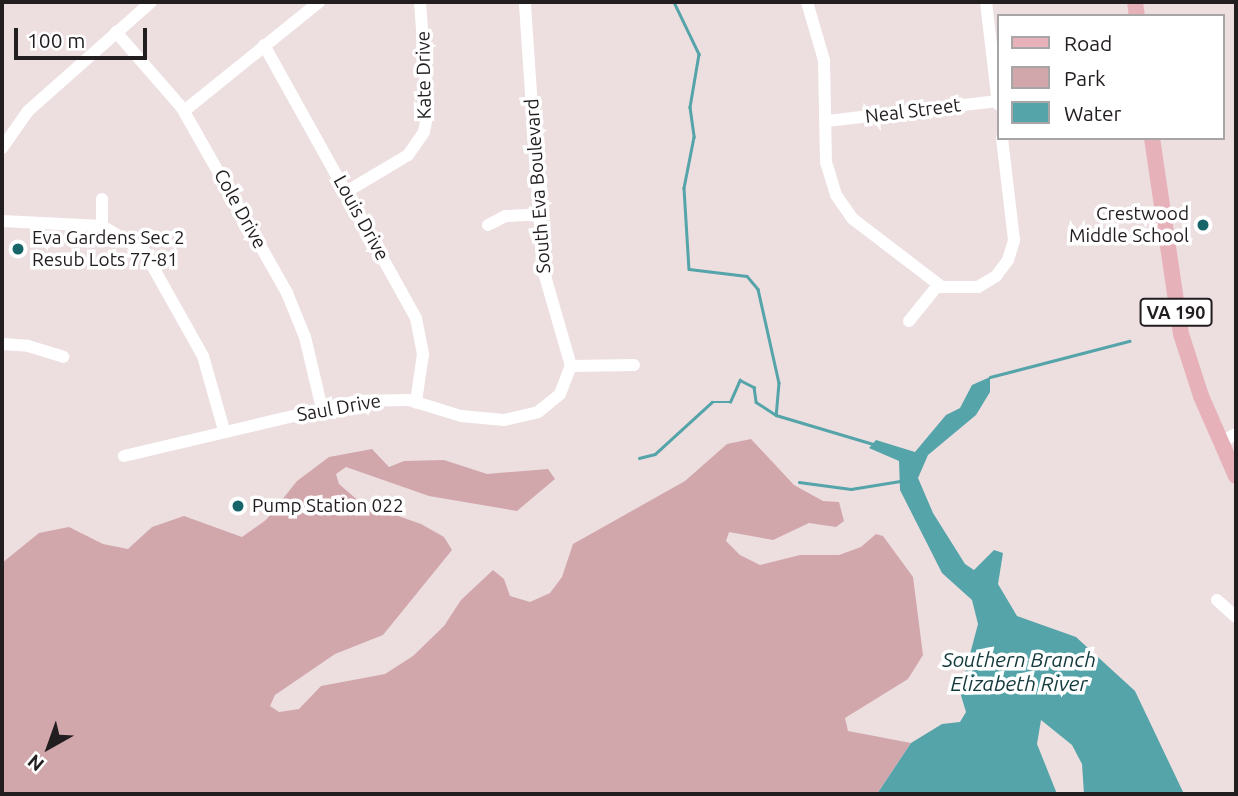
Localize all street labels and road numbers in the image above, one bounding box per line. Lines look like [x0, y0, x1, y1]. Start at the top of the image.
street label: Kate Drive [412, 31, 436, 119]
street label: Neal Street [864, 94, 962, 128]
street label: South Eva Boulevard [521, 98, 555, 274]
street label: Cole Drive [209, 165, 271, 253]
street label: Louis Drive [328, 171, 394, 265]
road number: VA 190 [1139, 298, 1213, 326]
street label: Saul Drive [295, 389, 383, 427]

